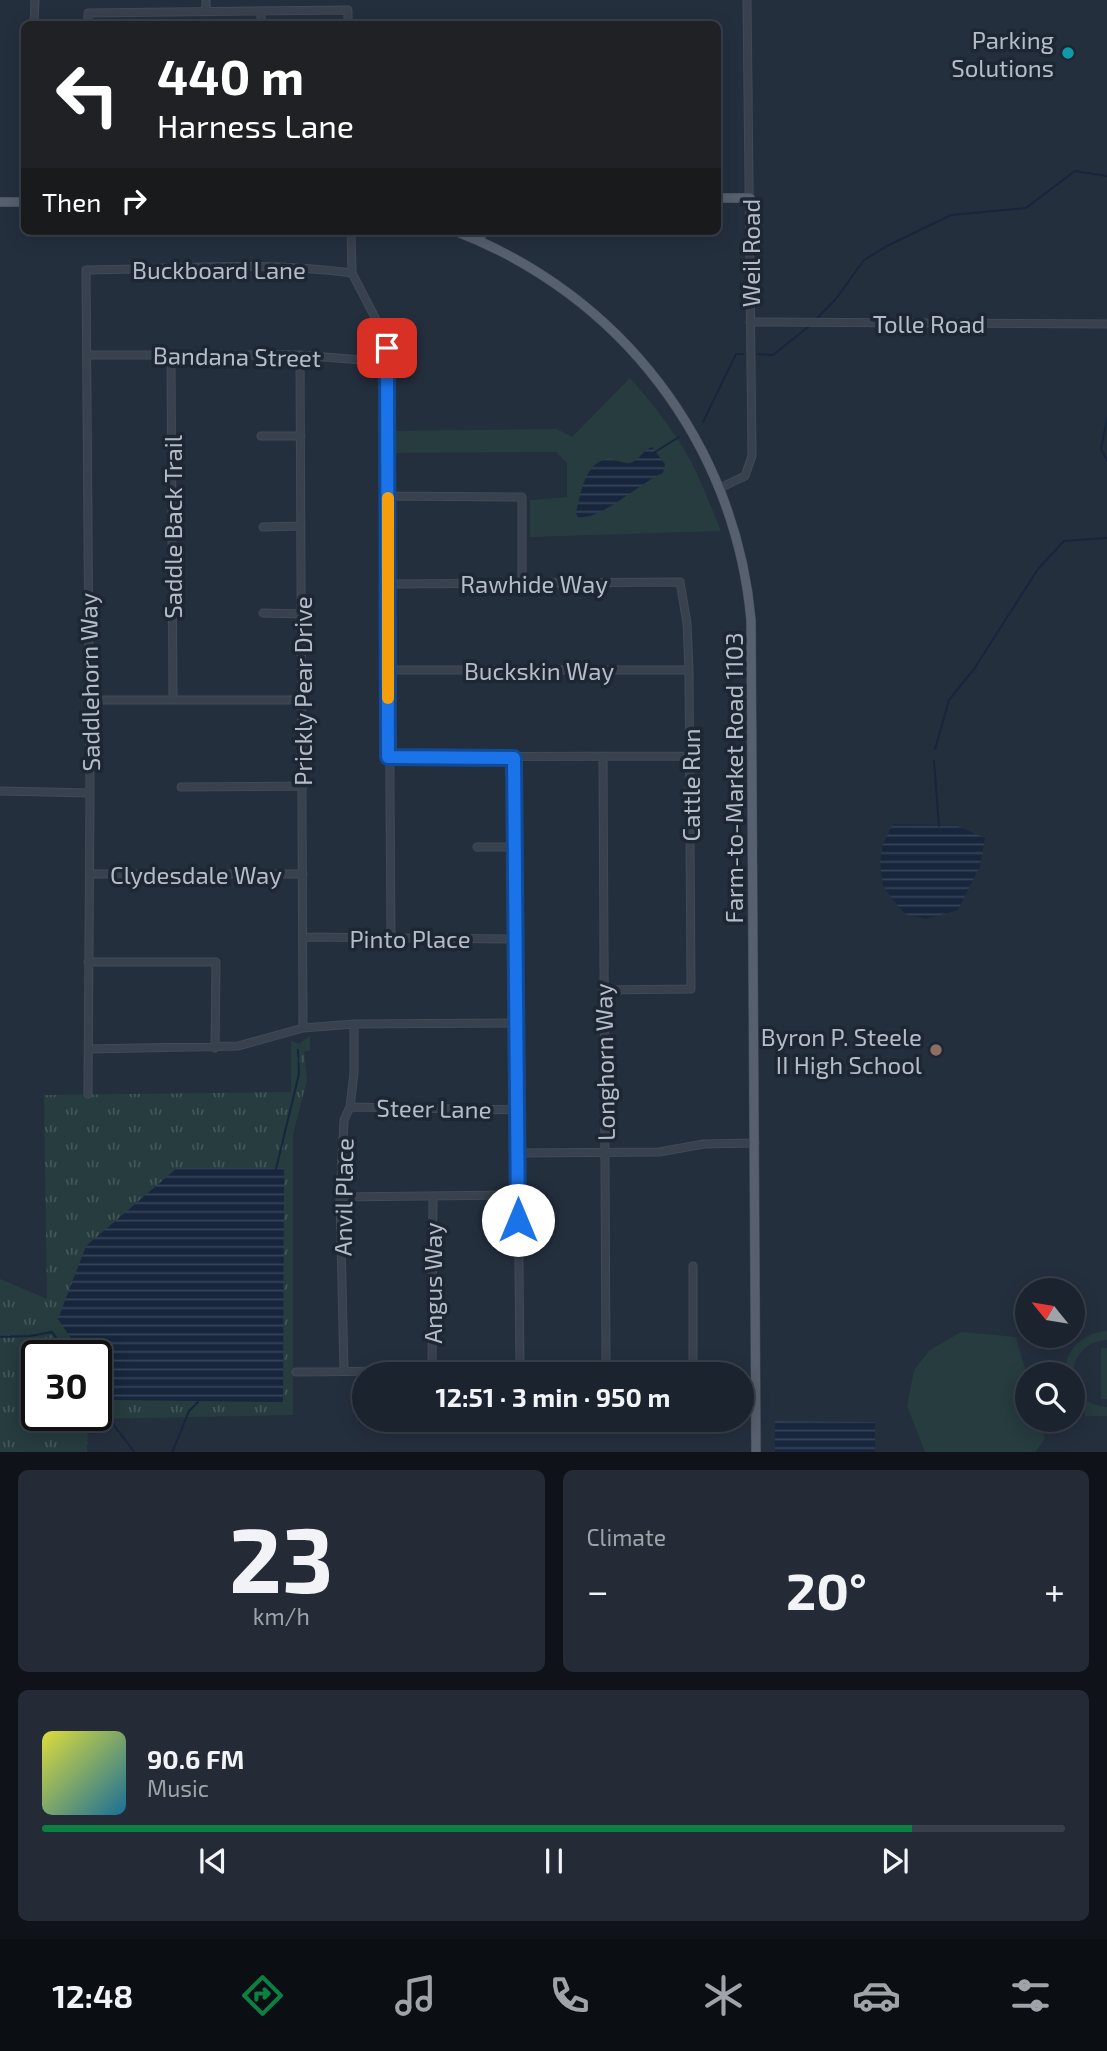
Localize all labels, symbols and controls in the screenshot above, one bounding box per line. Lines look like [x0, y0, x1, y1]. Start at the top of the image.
place label: Parking Solutions [951, 25, 1054, 82]
marker: Parking Solutions [1060, 45, 1076, 61]
text: 440 m [157, 46, 304, 105]
icon: left [42, 49, 133, 140]
text: Harness Lane [157, 106, 354, 144]
icon: right [115, 182, 153, 220]
text: Then [42, 186, 101, 217]
street label: Weil Road [736, 199, 765, 307]
street label: Buckboard Lane [132, 255, 306, 284]
street label: Tolle Road [873, 309, 985, 338]
pin [357, 318, 417, 378]
icon: arrive [368, 329, 406, 367]
street label: Bandana Street [153, 340, 321, 372]
street label: Saddle Back Trail [158, 435, 187, 619]
street label: Rawhide Way [460, 569, 608, 598]
street label: Saddlehorn Way [73, 592, 105, 772]
street label: Prickly Pear Drive [288, 596, 317, 786]
street label: Farm-to-Market Road 1103 [719, 633, 748, 923]
street label: Buckskin Way [464, 656, 614, 685]
street label: Cattle Run [676, 729, 705, 841]
street label: Clydesdale Way [110, 860, 282, 889]
street label: Pinto Place [349, 924, 471, 953]
street label: Longhorn Way [588, 983, 620, 1141]
place label: Byron P. Steele II High School [761, 1022, 922, 1079]
marker: Byron P. Steele II High School [928, 1042, 944, 1058]
street label: Steer Lane [376, 1092, 492, 1124]
street label: Anvil Place [327, 1138, 359, 1256]
position arrow [481, 1183, 555, 1257]
street label: Angus Way [418, 1222, 447, 1344]
north arrow [1015, 1278, 1085, 1348]
map controls [1015, 1278, 1085, 1432]
speed limit sign: 30 [21, 1340, 112, 1431]
button: search [1015, 1362, 1085, 1432]
text: 12:51 · 3 min · 950 m [436, 1381, 670, 1412]
text: 23 [229, 1502, 333, 1611]
text: Climate [587, 1523, 666, 1551]
text: 20° [786, 1558, 867, 1620]
text: − [587, 1567, 609, 1613]
text: + [1044, 1567, 1065, 1613]
text: km/h [253, 1602, 310, 1630]
text: 90.6 FM [147, 1743, 244, 1774]
text: Music [147, 1774, 209, 1802]
icon: previous [194, 1842, 232, 1880]
icon: pause [535, 1842, 573, 1880]
icon: next [876, 1842, 914, 1880]
icon: directions [238, 1971, 287, 2020]
icon: music [391, 1971, 440, 2020]
icon: phone [545, 1971, 594, 2020]
icon: climate [699, 1971, 748, 2020]
icon: car [852, 1971, 901, 2020]
icon: filters [1006, 1971, 1055, 2020]
text: 12:48 [52, 1976, 133, 2014]

